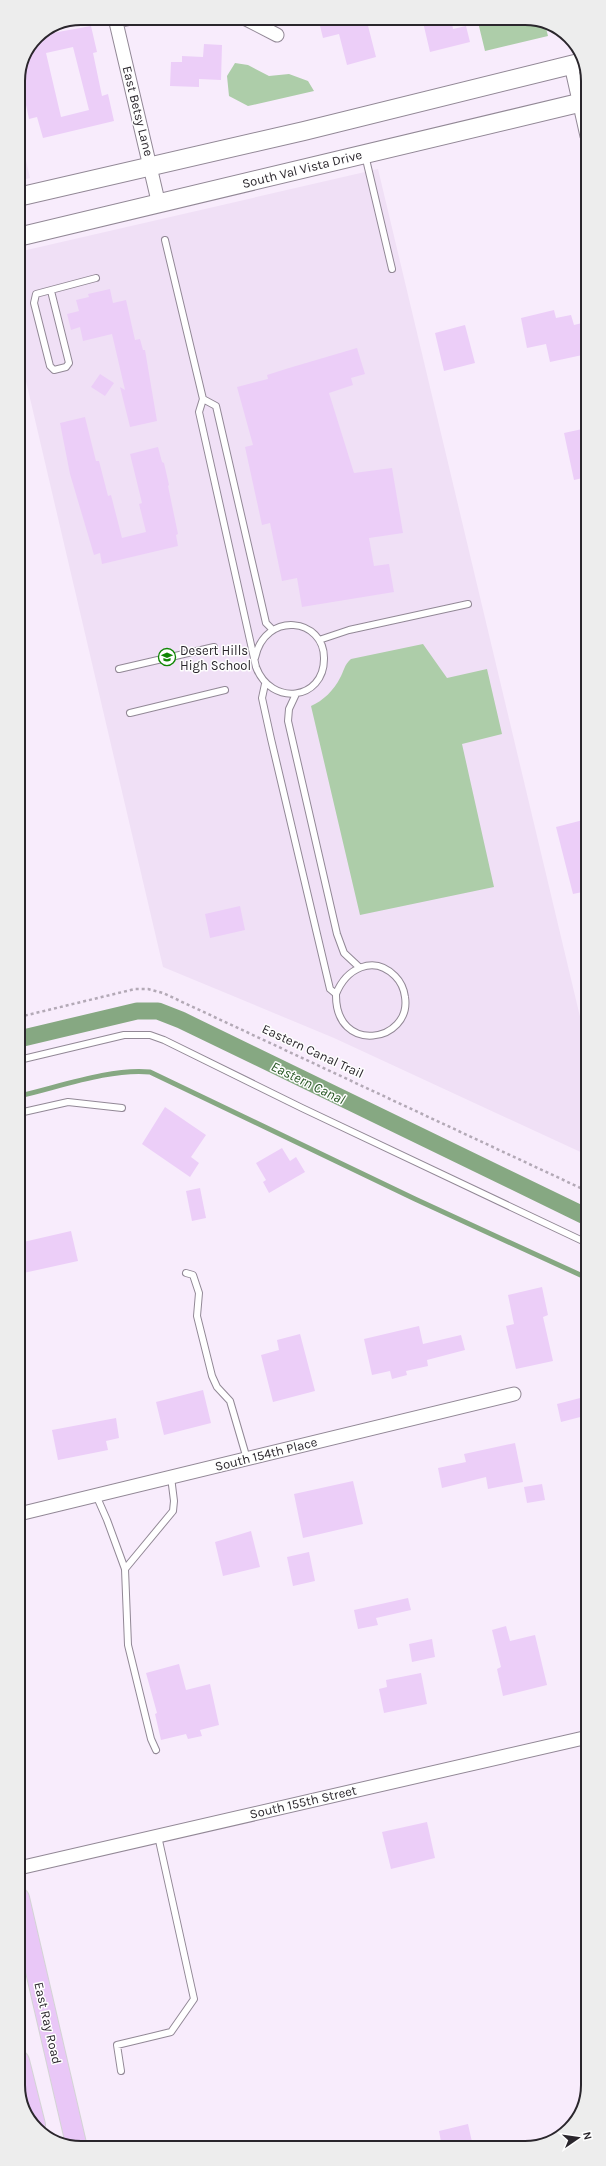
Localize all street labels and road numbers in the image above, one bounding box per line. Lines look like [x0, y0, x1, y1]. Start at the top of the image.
street label: East Betsy Lane [120, 64, 157, 158]
street label: South Val Vista Drive [241, 147, 364, 191]
street label: Eastern Canal Trail [260, 1021, 366, 1081]
street label: South 154th Place [213, 1434, 319, 1474]
street label: South 155th Street [248, 1782, 358, 1822]
street label: East Ray Road [31, 1981, 65, 2065]

